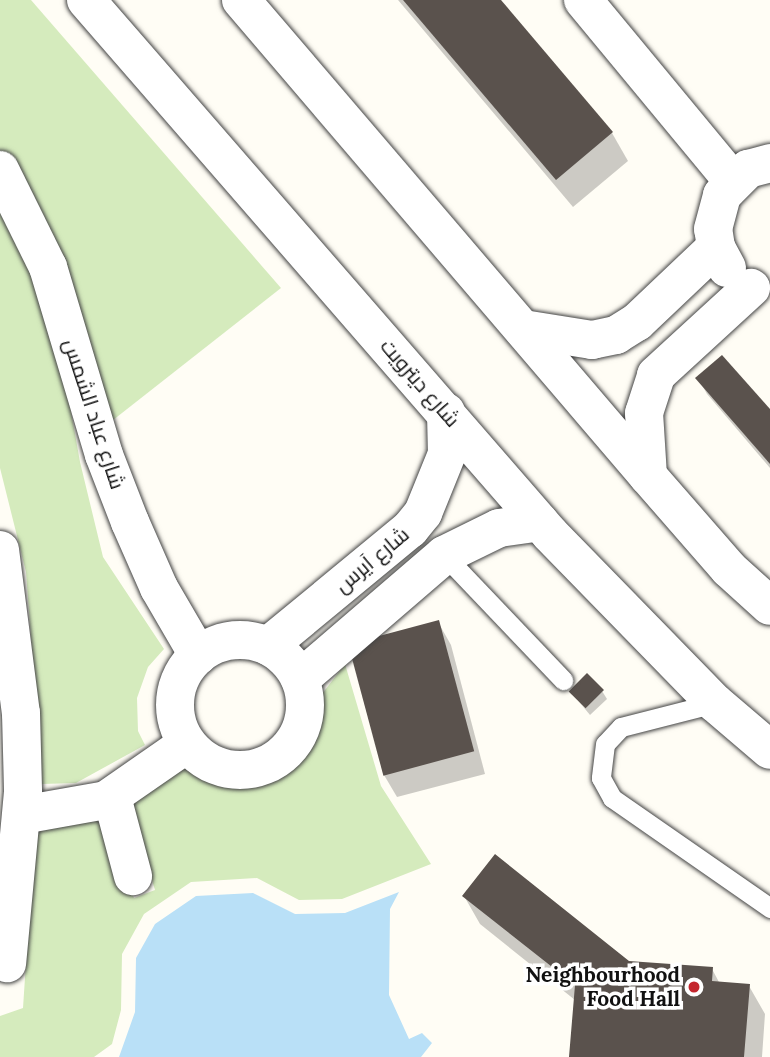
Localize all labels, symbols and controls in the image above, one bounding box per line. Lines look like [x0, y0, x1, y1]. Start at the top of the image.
street label: شارع ديترويت [375, 334, 465, 432]
street label: شارع عباد الشمس [58, 336, 130, 492]
street label: شارع آيرس [330, 522, 414, 598]
place label: Neighbourhood Food Hall [525, 962, 680, 1012]
marker: Neighbourhood Food Hall [686, 979, 702, 995]

